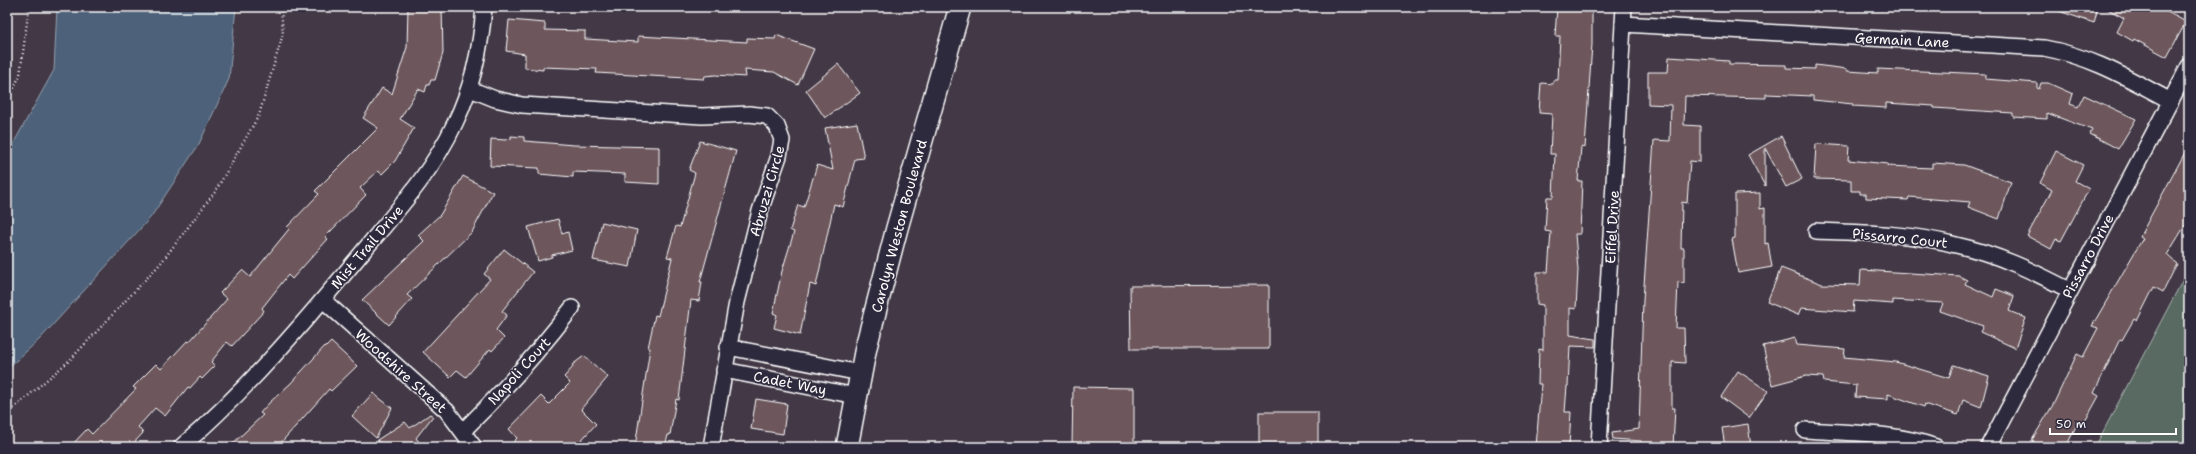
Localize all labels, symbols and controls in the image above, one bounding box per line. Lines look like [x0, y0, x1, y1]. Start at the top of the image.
street label: Germain Lane [1854, 29, 1950, 51]
street label: Carolyn Weston Boulevard [867, 137, 931, 315]
street label: Abruzzi Circle [745, 143, 789, 239]
street label: Eiffel Drive [1601, 190, 1623, 264]
street label: Mist Trail Drive [327, 201, 407, 292]
street label: Pissarro Drive [2058, 211, 2118, 301]
street label: Pissarro Court [1851, 224, 1949, 252]
street label: Woodshire Street [351, 325, 451, 417]
street label: Napoli Court [484, 333, 554, 409]
street label: Cadet Way [752, 367, 828, 399]
scale bar [2050, 410, 2176, 436]
text: 50 m [2056, 416, 2086, 432]

